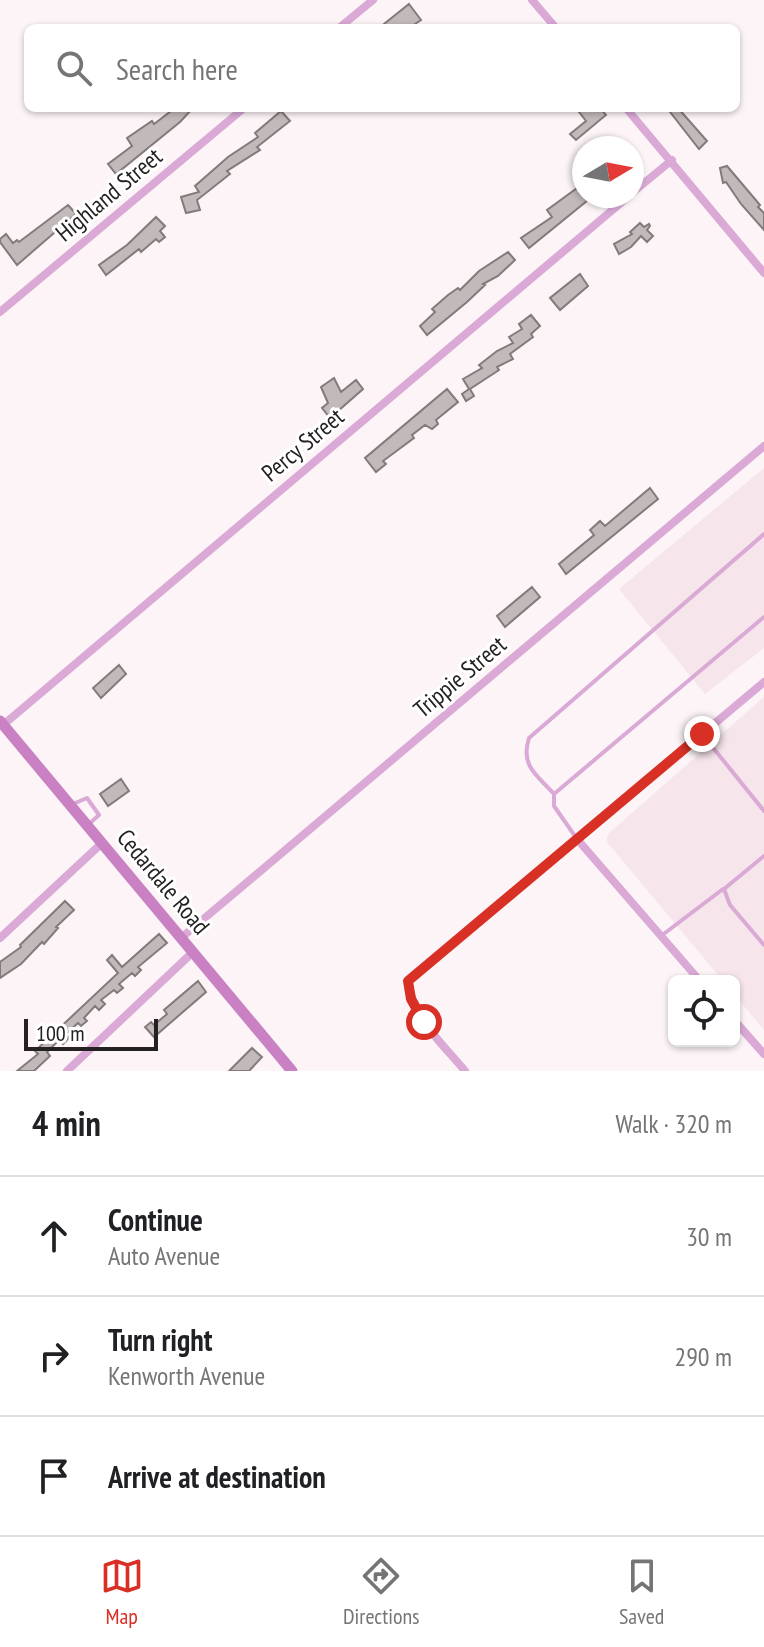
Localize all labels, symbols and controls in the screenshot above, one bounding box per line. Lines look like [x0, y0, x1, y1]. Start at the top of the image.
search box [24, 24, 740, 112]
icon: search [52, 46, 96, 90]
text: Search here [116, 49, 238, 88]
north arrow [572, 136, 644, 208]
street label: Highland Street [49, 141, 169, 248]
street label: Percy Street [255, 401, 350, 488]
street label: Trippie Street [407, 629, 513, 724]
route end [684, 716, 720, 752]
street label: Cedardale Road [110, 823, 217, 941]
map controls [668, 975, 740, 1047]
button: locate [668, 975, 740, 1047]
route start [406, 1004, 442, 1040]
scale bar [24, 1015, 158, 1051]
text: 100 m [36, 1019, 85, 1047]
text: 4 min [32, 1101, 101, 1145]
text: Walk · 320 m [615, 1107, 732, 1140]
text: Continue [108, 1200, 203, 1239]
icon: ahead [32, 1214, 76, 1258]
text: 30 m [686, 1220, 732, 1253]
text: Auto Avenue [108, 1239, 220, 1272]
text: Turn right [108, 1320, 212, 1359]
icon: right [32, 1334, 76, 1378]
text: 290 m [674, 1340, 732, 1373]
text: Kenworth Avenue [108, 1359, 265, 1392]
icon: arrive [32, 1454, 76, 1498]
text: Arrive at destination [108, 1457, 326, 1496]
tab: Map [100, 1554, 144, 1630]
tab: Directions [343, 1554, 420, 1630]
tab: Saved [619, 1554, 664, 1630]

